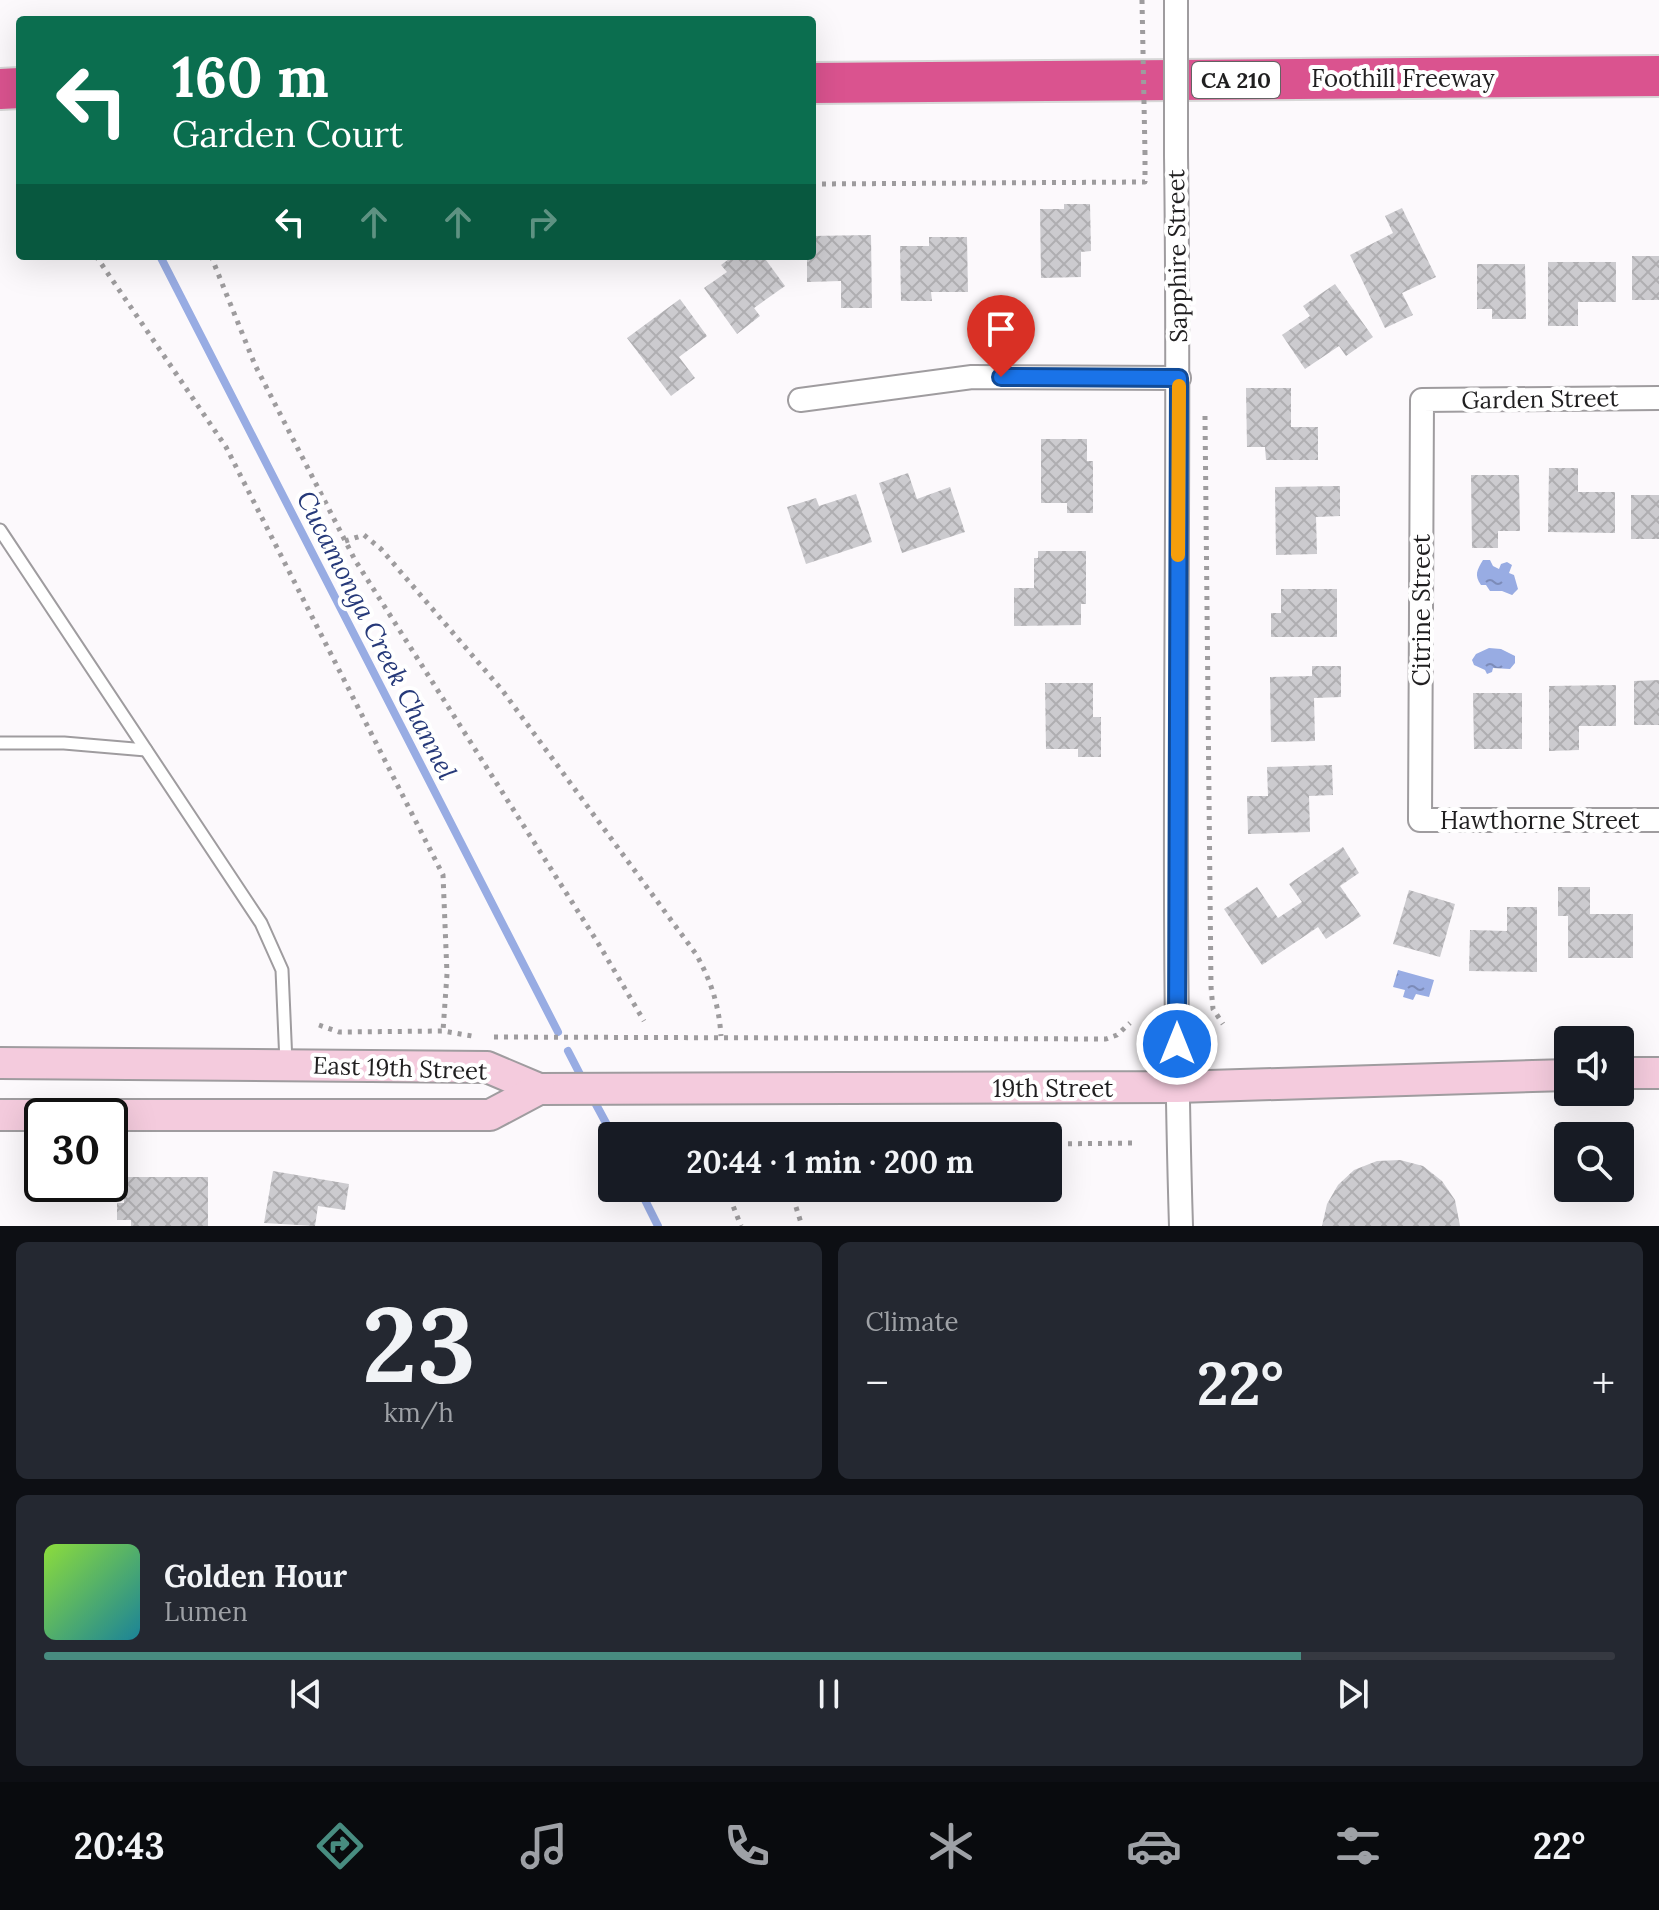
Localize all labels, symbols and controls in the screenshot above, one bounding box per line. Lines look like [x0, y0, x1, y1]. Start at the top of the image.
text: 160 m [172, 41, 329, 112]
icon: left [40, 48, 144, 152]
road number: CA 210 [1192, 62, 1280, 98]
street label: Foothill Freeway [1311, 63, 1495, 94]
text: Garden Court [172, 111, 403, 157]
street label: Sapphire Street [1160, 168, 1194, 343]
icon: left [268, 200, 312, 244]
icon: ahead [352, 200, 396, 244]
icon: ahead [436, 200, 480, 244]
icon: right [520, 200, 564, 244]
pin [967, 295, 1035, 377]
icon: arrive [979, 307, 1023, 351]
street label: Garden Street [1461, 382, 1620, 416]
water label: Cucamonga Creek Channel [290, 485, 465, 786]
street label: Citrine Street [1406, 533, 1437, 686]
street label: Hawthorne Street [1440, 805, 1641, 836]
position arrow [1135, 1002, 1219, 1086]
map controls [1554, 1026, 1634, 1202]
button: sound [1554, 1026, 1634, 1106]
street label: East 19th Street [312, 1049, 489, 1087]
street label: 19th Street [993, 1073, 1114, 1104]
speed limit sign: 30 [24, 1098, 128, 1202]
button: search [1554, 1122, 1634, 1202]
text: 20:44 · 1 min · 200 m [686, 1143, 974, 1181]
text: 23 [362, 1277, 476, 1410]
text: Climate [866, 1305, 959, 1338]
text: 22° [1197, 1345, 1284, 1421]
text: − [866, 1355, 889, 1411]
text: + [1592, 1355, 1615, 1411]
text: km/h [384, 1396, 454, 1429]
text: Golden Hour [164, 1557, 347, 1595]
text: Lumen [164, 1595, 248, 1628]
icon: previous [284, 1672, 328, 1716]
icon: pause [807, 1672, 851, 1716]
icon: next [1331, 1672, 1375, 1716]
icon: directions [312, 1818, 368, 1874]
icon: music [516, 1818, 572, 1874]
icon: phone [719, 1818, 775, 1874]
icon: climate [923, 1818, 979, 1874]
icon: car [1126, 1818, 1182, 1874]
icon: filters [1330, 1818, 1386, 1874]
text: 20:43 [74, 1823, 165, 1869]
text: 22° [1533, 1823, 1585, 1869]

